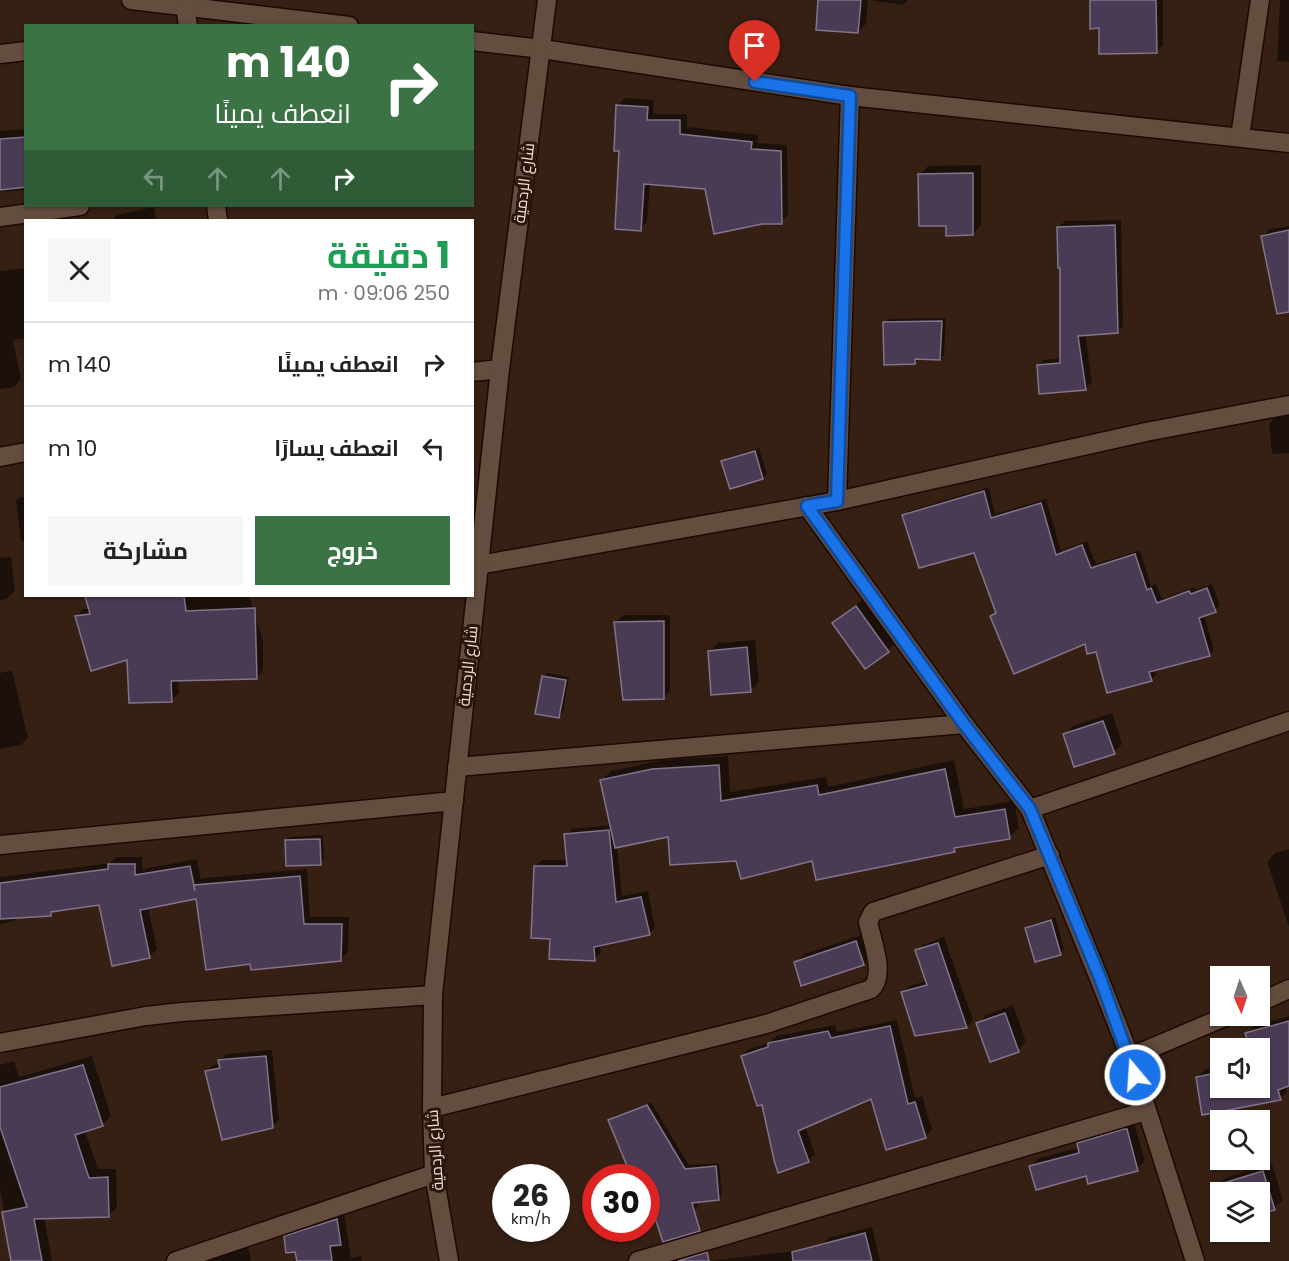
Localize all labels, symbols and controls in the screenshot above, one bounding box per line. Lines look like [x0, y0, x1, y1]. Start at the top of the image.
pin [729, 20, 780, 82]
icon: arrive [738, 29, 771, 62]
text: 140 m [226, 33, 351, 92]
icon: right [372, 48, 450, 126]
text: انعطف يمينًا [214, 95, 351, 132]
street label: شارع الردمية [508, 142, 540, 224]
icon: left [138, 162, 171, 195]
icon: ahead [201, 162, 234, 195]
icon: ahead [264, 162, 297, 195]
icon: right [327, 162, 360, 195]
text: 1 دقيقة [327, 230, 450, 281]
button: close [48, 239, 111, 302]
text: 250 m · 09:06 [318, 279, 450, 307]
icon: right [417, 348, 450, 381]
text: 140 m [48, 349, 111, 380]
text: انعطف يمينًا [277, 349, 399, 380]
icon: left [417, 432, 450, 465]
text: 10 m [48, 433, 97, 464]
text: انعطف يسارًا [274, 433, 399, 464]
button: مشاركة [48, 516, 243, 585]
button: خروج [255, 516, 450, 585]
street label: شارع الردمية [452, 625, 484, 707]
north arrow [1210, 966, 1270, 1026]
map controls [1210, 966, 1270, 1242]
button: sound [1210, 1038, 1270, 1098]
position arrow [1103, 1043, 1167, 1107]
street label: شارع الردمية [421, 1109, 449, 1191]
button: search [1210, 1110, 1270, 1170]
speed limit sign: 30 [582, 1164, 660, 1242]
text: 26 [513, 1174, 549, 1217]
button: layers [1210, 1182, 1270, 1242]
text: km/h [511, 1208, 551, 1229]

